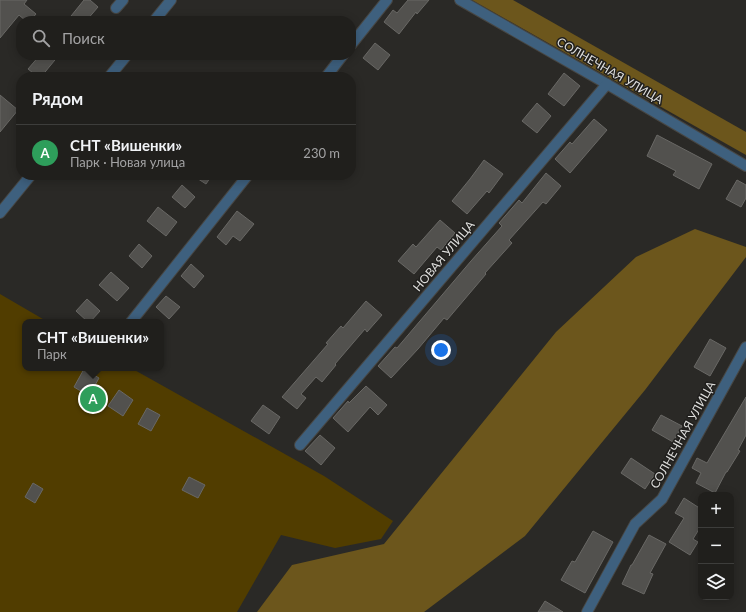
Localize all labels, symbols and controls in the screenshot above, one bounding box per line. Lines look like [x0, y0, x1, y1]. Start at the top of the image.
search box [16, 16, 356, 60]
icon: search [30, 27, 52, 49]
text: Поиск [62, 29, 105, 47]
street label: СОЛНЕЧНАЯ УЛИЦА [554, 34, 667, 108]
text: Рядом [32, 88, 83, 109]
text: СНТ «Вишенки» [70, 136, 182, 154]
text: A [40, 145, 50, 161]
text: 230 m [303, 145, 340, 161]
text: Парк · Новая улица [70, 154, 185, 170]
street label: НОВАЯ УЛИЦА [410, 217, 478, 294]
popup [22, 319, 164, 371]
text: СНТ «Вишенки» [37, 328, 149, 346]
your location [431, 340, 451, 360]
text: Парк [37, 346, 67, 362]
street label: СОЛНЕЧНАЯ УЛИЦА [647, 378, 719, 491]
pin: A [80, 384, 106, 414]
map controls [698, 492, 734, 600]
button: + [698, 492, 734, 528]
button: − [698, 528, 734, 564]
button: layers [698, 564, 734, 600]

